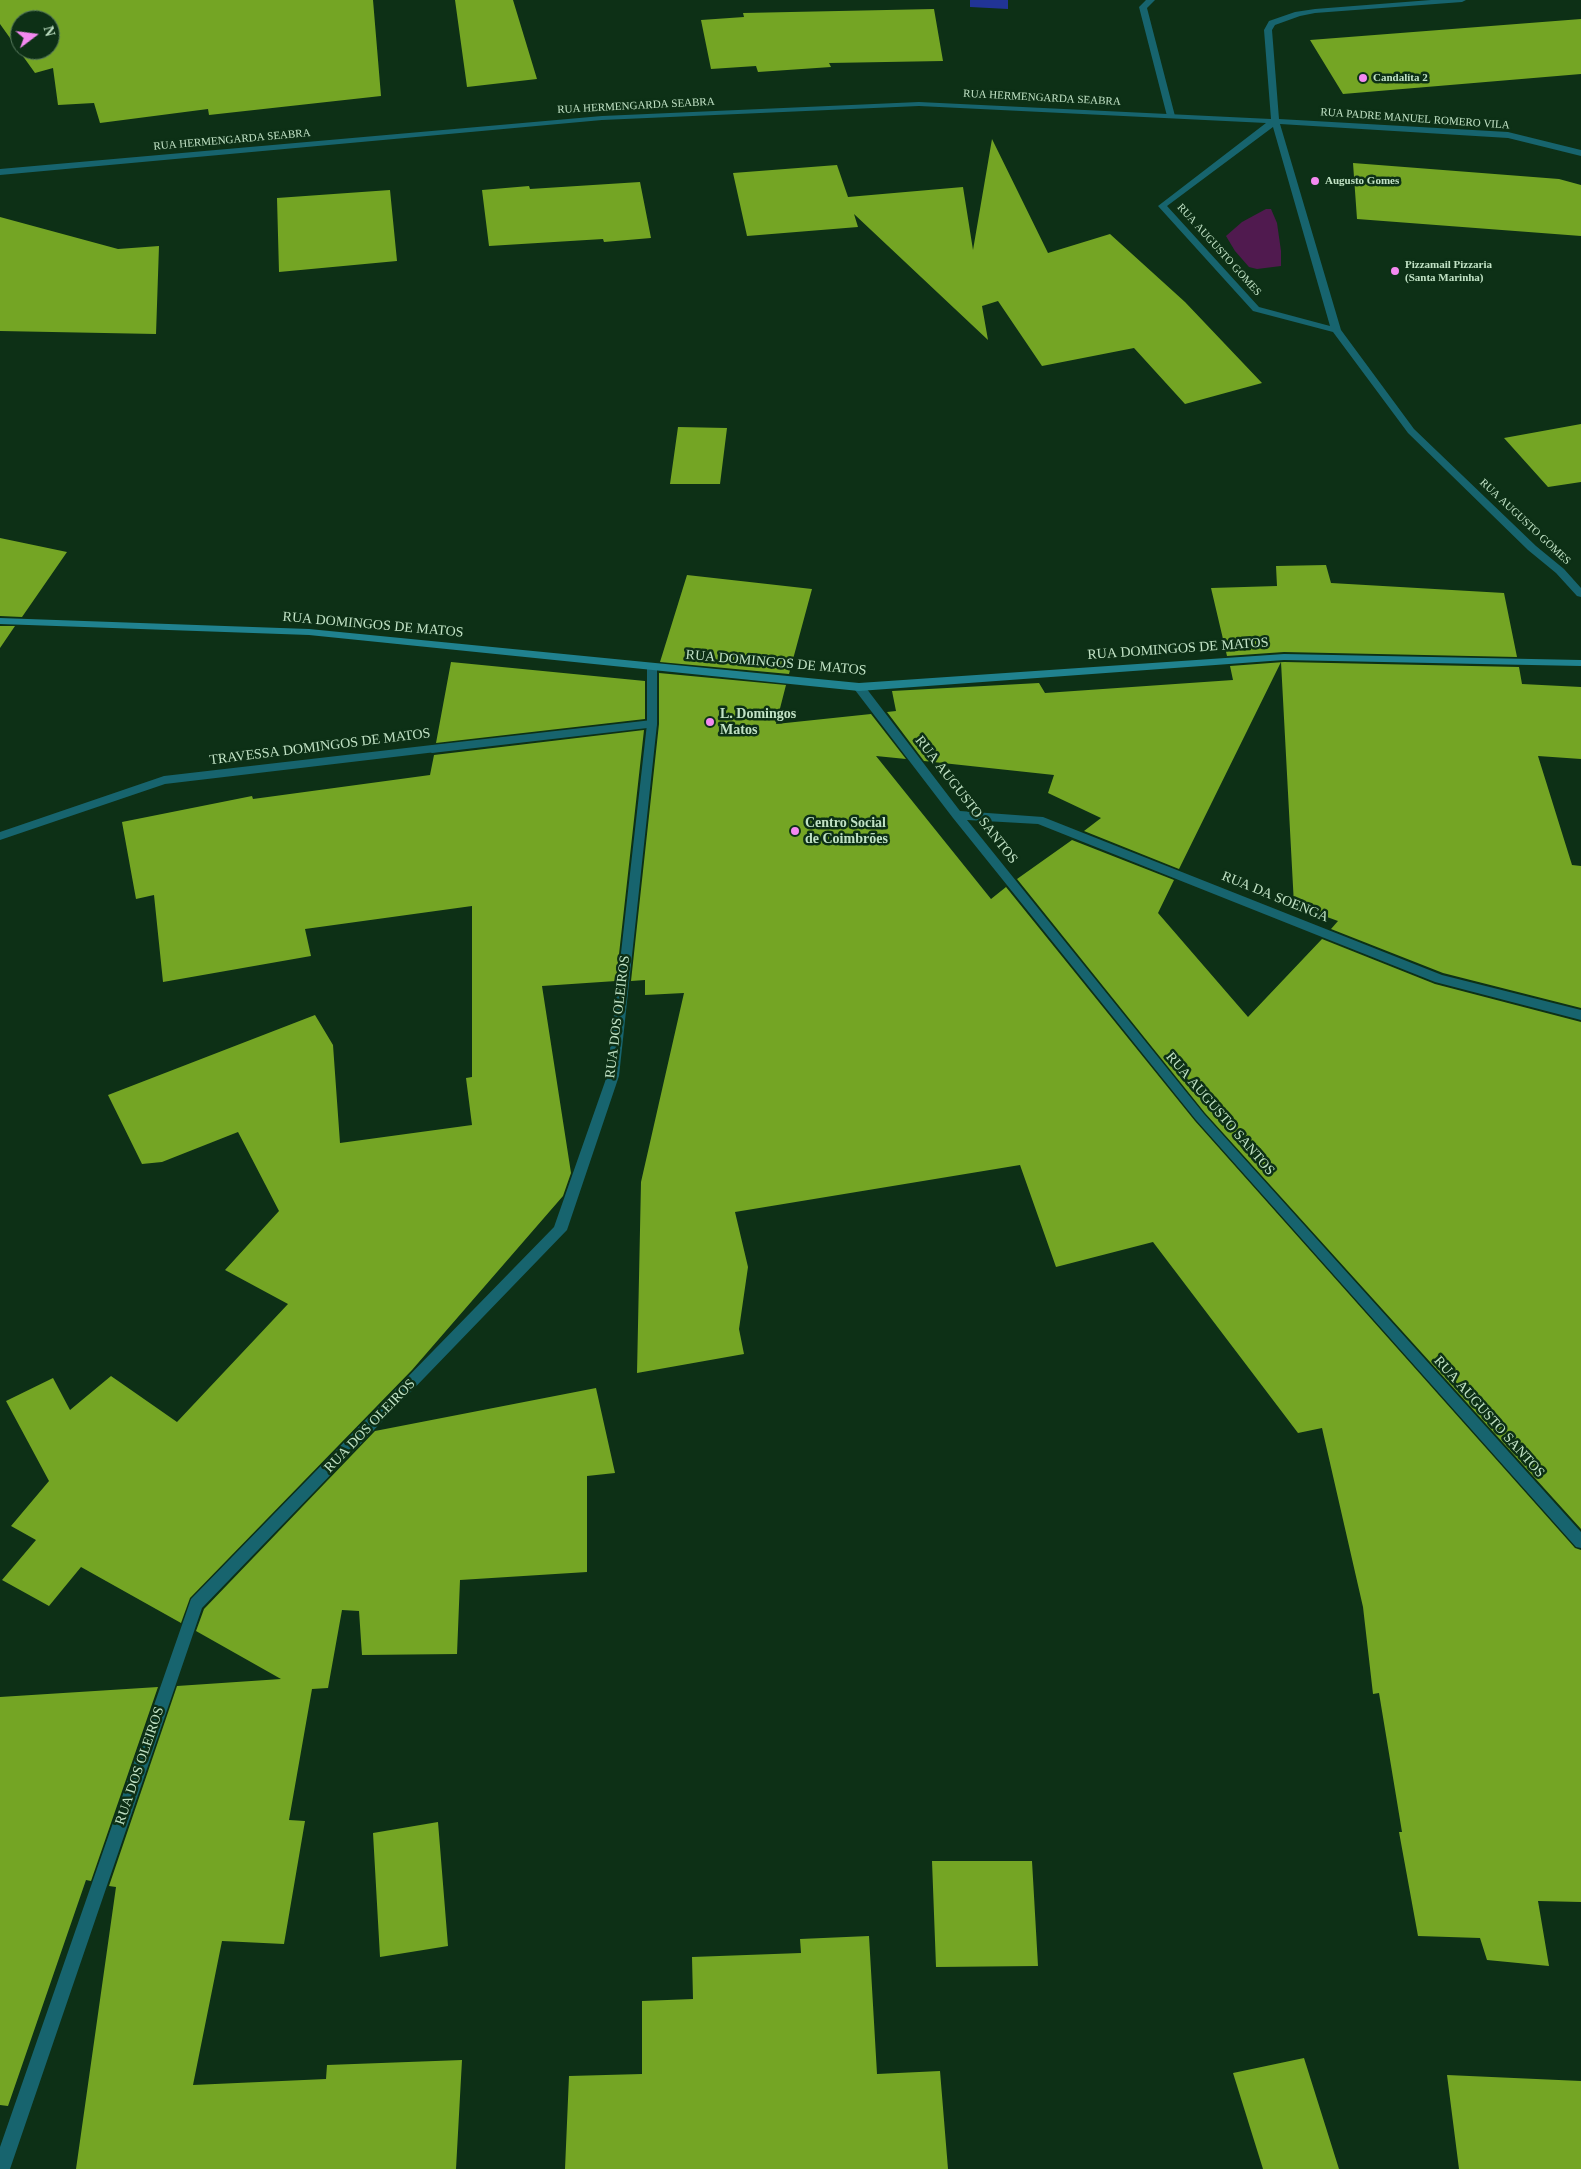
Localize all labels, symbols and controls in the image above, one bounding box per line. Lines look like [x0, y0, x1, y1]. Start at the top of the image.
north arrow [10, 10, 60, 60]
text: N [40, 24, 58, 38]
place label: Candalita 2 [1373, 71, 1428, 85]
marker: Candalita 2 [1357, 72, 1369, 84]
street label: RUA HERMENGARDA SEABRA [963, 87, 1121, 109]
street label: RUA HERMENGARDA SEABRA [557, 95, 715, 117]
street label: RUA PADRE MANUEL ROMERO VILA [1320, 106, 1510, 132]
street label: RUA HERMENGARDA SEABRA [153, 127, 311, 153]
place label: Augusto Gomes [1325, 174, 1399, 188]
marker: Augusto Gomes [1309, 175, 1321, 187]
street label: RUA AUGUSTO GOMES [1174, 201, 1264, 299]
place label: Pizzamail Pizzaria (Santa Marinha) [1405, 258, 1492, 284]
marker: Pizzamail Pizzaria (Santa Marinha) [1389, 265, 1401, 277]
street label: RUA AUGUSTO GOMES [1477, 476, 1573, 568]
street label: RUA DOMINGOS DE MATOS [282, 609, 464, 641]
street label: RUA DOMINGOS DE MATOS [1087, 634, 1269, 664]
street label: RUA DOMINGOS DE MATOS [685, 647, 867, 679]
place label: L. Domingos Matos [720, 706, 796, 739]
marker: L. Domingos Matos [704, 716, 716, 728]
street label: TRAVESSA DOMINGOS DE MATOS [209, 725, 431, 769]
street label: RUA AUGUSTO SANTOS [911, 733, 1021, 867]
place label: Centro Social de Coimbrões [805, 815, 888, 848]
marker: Centro Social de Coimbrões [789, 825, 801, 837]
street label: RUA DA SOENGA [1219, 868, 1331, 926]
street label: RUA DOS OLEIROS [602, 955, 634, 1079]
street label: RUA AUGUSTO SANTOS [1162, 1049, 1278, 1179]
street label: RUA AUGUSTO SANTOS [1430, 1353, 1548, 1481]
street label: RUA DOS OLEIROS [321, 1376, 419, 1476]
street label: RUA DOS OLEIROS [112, 1705, 168, 1827]

